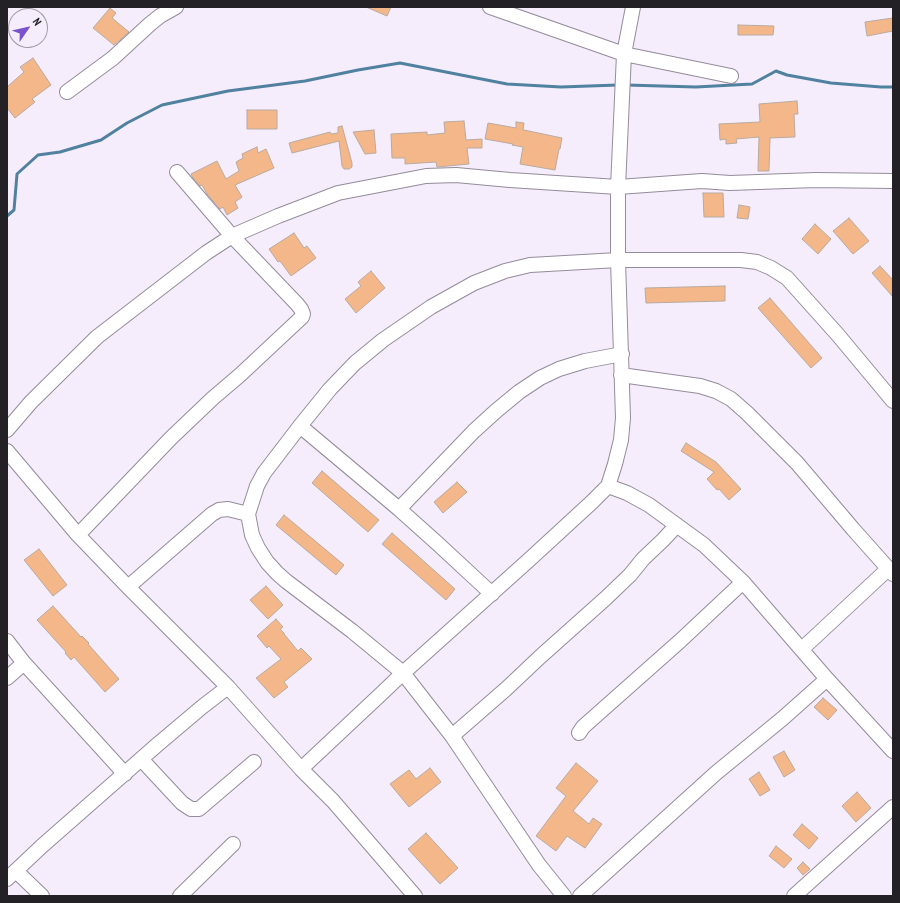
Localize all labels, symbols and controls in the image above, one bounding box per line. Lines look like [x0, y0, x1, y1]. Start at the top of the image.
north arrow [8, 8, 48, 48]
text: N [30, 15, 45, 28]

